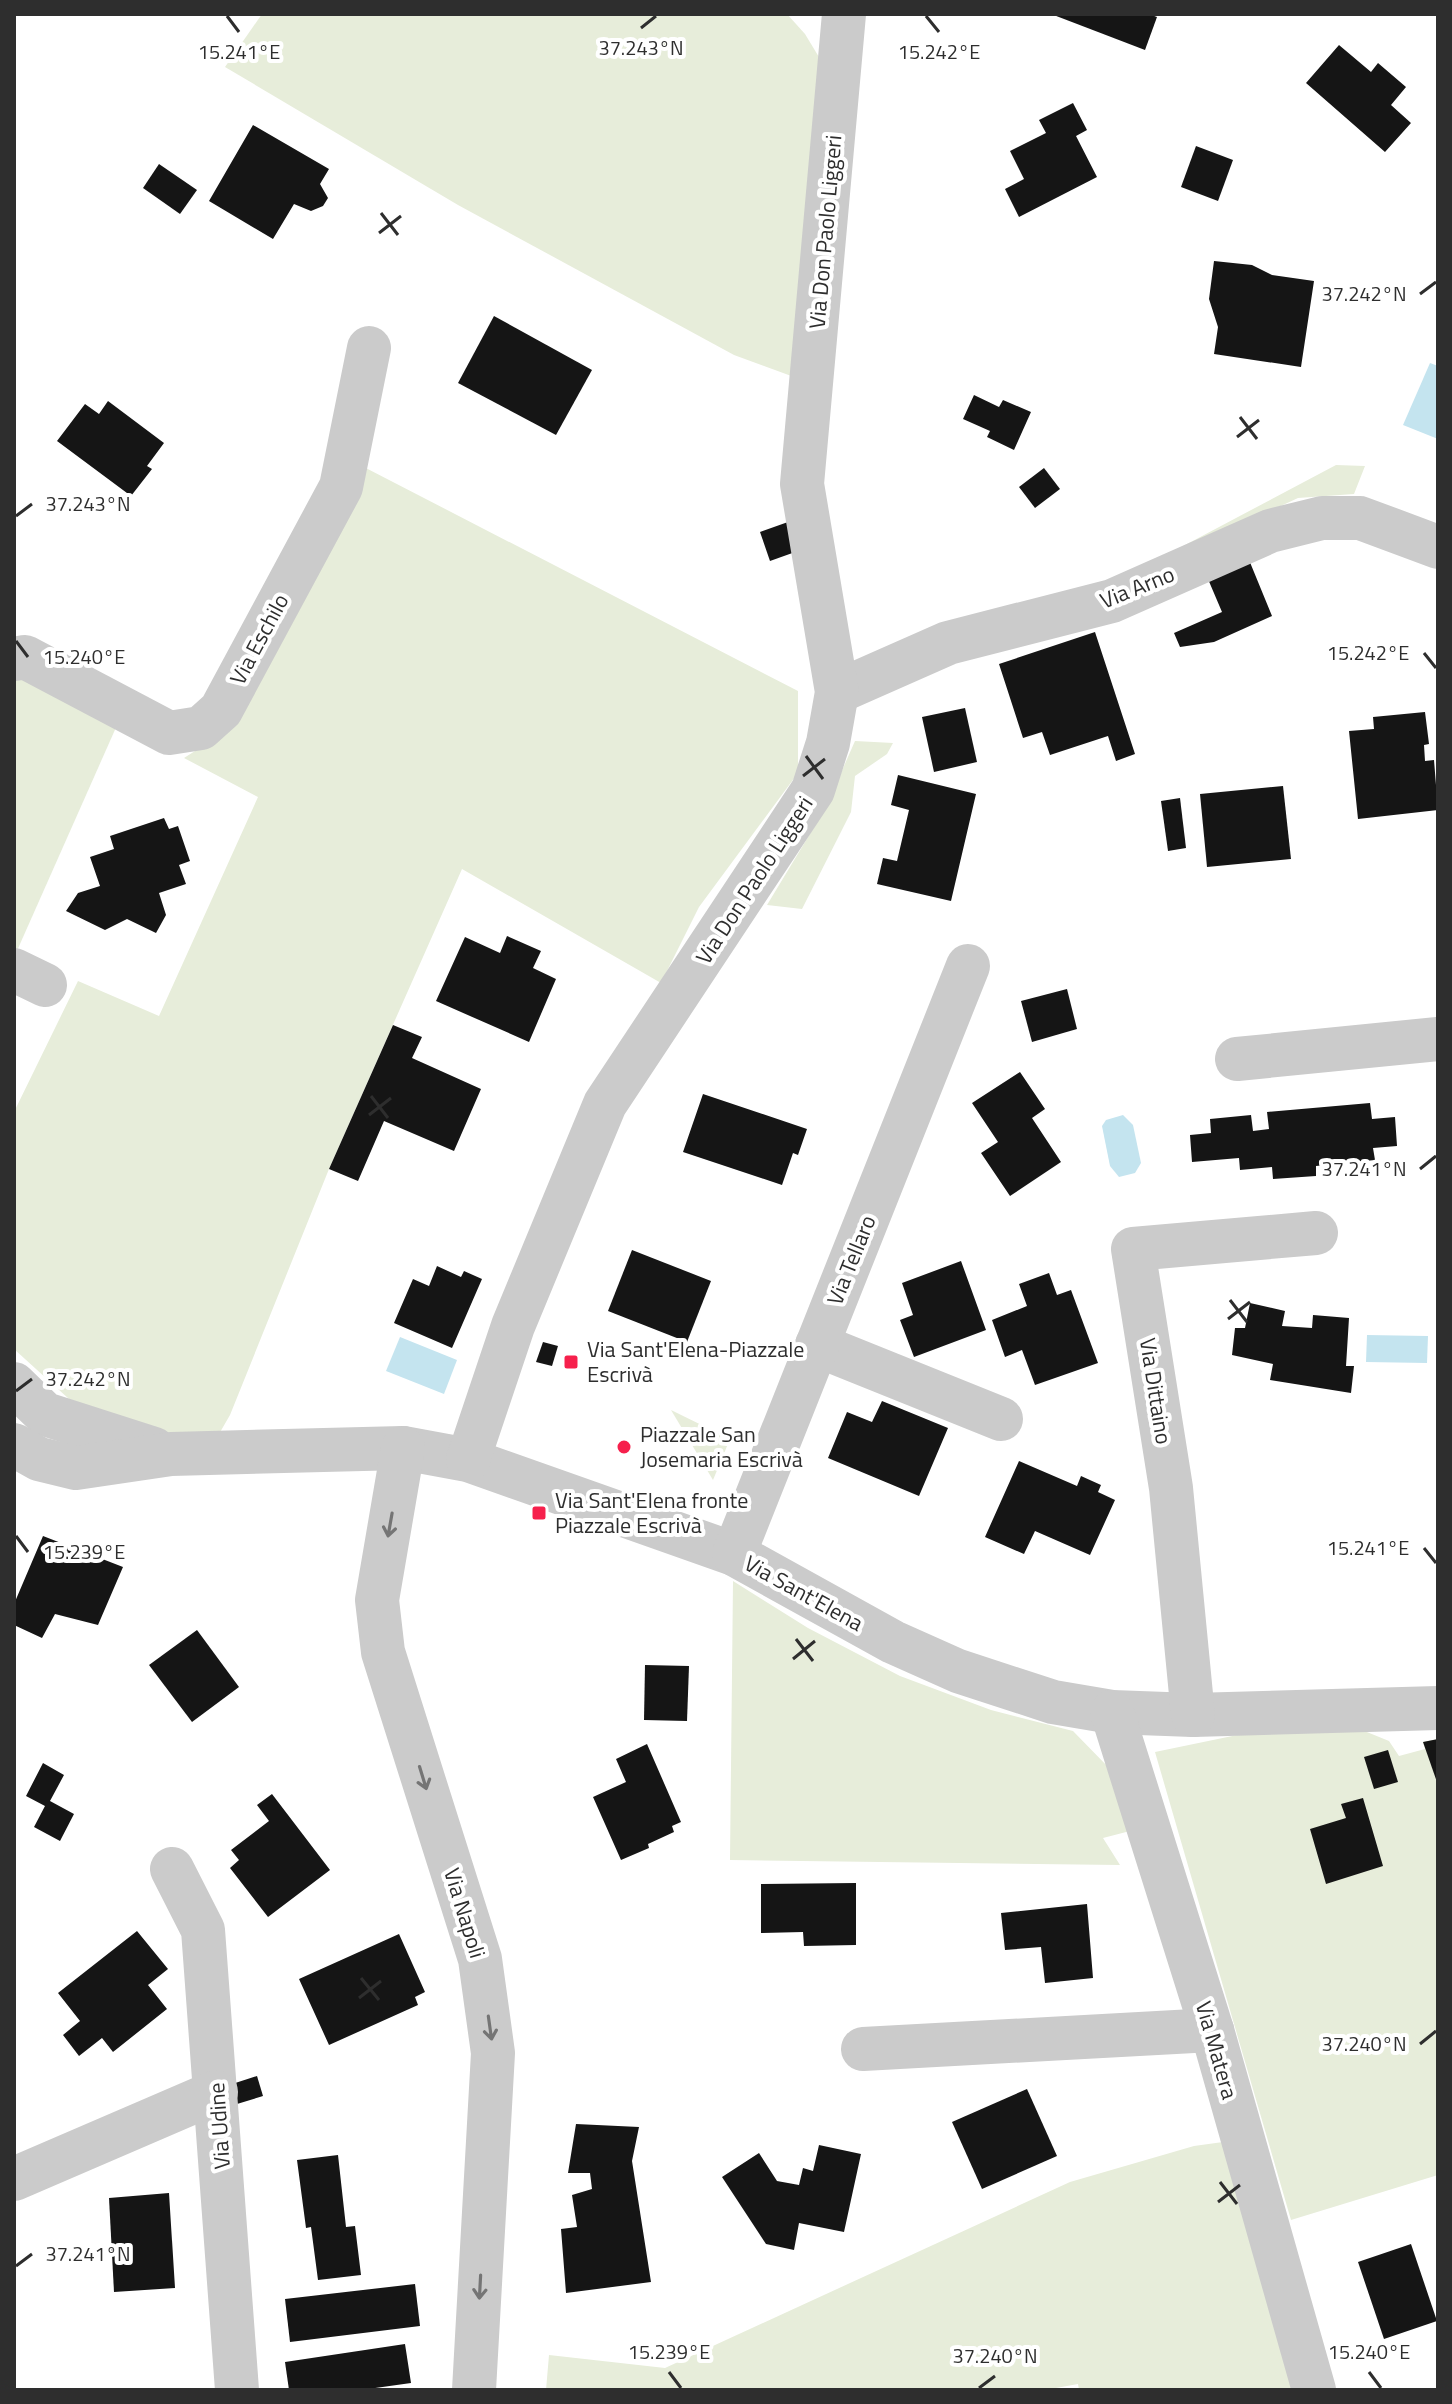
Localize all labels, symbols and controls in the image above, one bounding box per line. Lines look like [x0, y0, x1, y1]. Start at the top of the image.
text: 37.243°N [598, 32, 684, 63]
text: 15.241°E [198, 36, 280, 67]
text: 15.242°E [898, 36, 980, 67]
street label: Via Don Paolo Liggeri [800, 134, 850, 330]
text: 37.242°N [1321, 278, 1407, 309]
text: 37.243°N [45, 488, 131, 519]
street label: Via Arno [1095, 557, 1179, 617]
street label: Via Eschilo [221, 587, 297, 691]
text: 15.242°E [1327, 637, 1409, 668]
text: 15.240°E [43, 641, 125, 672]
street label: Via Don Paolo Liggeri [687, 789, 821, 971]
text: 37.241°N [1321, 1153, 1407, 1184]
street label: Via Tellaro [818, 1210, 884, 1310]
place label: Via Sant'Elena-Piazzale Escrivà [587, 1332, 804, 1391]
street label: Via Dittaino [1131, 1335, 1181, 1447]
marker: Via Sant'Elena-Piazzale Escrivà [562, 1353, 580, 1371]
text: 37.242°N [45, 1363, 131, 1394]
place label: Piazzale San Josemaria Escrivà [640, 1417, 803, 1476]
marker: Piazzale San Josemaria Escrivà [615, 1438, 633, 1456]
place label: Via Sant'Elena fronte Piazzale Escrivà [555, 1483, 748, 1542]
marker: Via Sant'Elena fronte Piazzale Escrivà [530, 1504, 548, 1522]
one-way arrow [382, 1512, 397, 1537]
text: 15.241°E [1327, 1532, 1409, 1563]
text: 15.239°E [43, 1536, 125, 1567]
street label: Via Sant'Elena [738, 1546, 870, 1640]
one-way arrow [416, 1764, 431, 1790]
street label: Via Napoli [435, 1864, 495, 1962]
street label: Via Matera [1187, 1997, 1247, 2103]
one-way arrow [483, 2015, 498, 2040]
text: 37.240°N [1321, 2028, 1407, 2059]
street label: Via Udine [199, 2081, 239, 2171]
text: 37.241°N [45, 2238, 131, 2269]
one-way arrow [472, 2273, 487, 2300]
text: 15.239°E [628, 2336, 710, 2367]
text: 15.240°E [1328, 2336, 1410, 2367]
text: 37.240°N [952, 2340, 1038, 2371]

